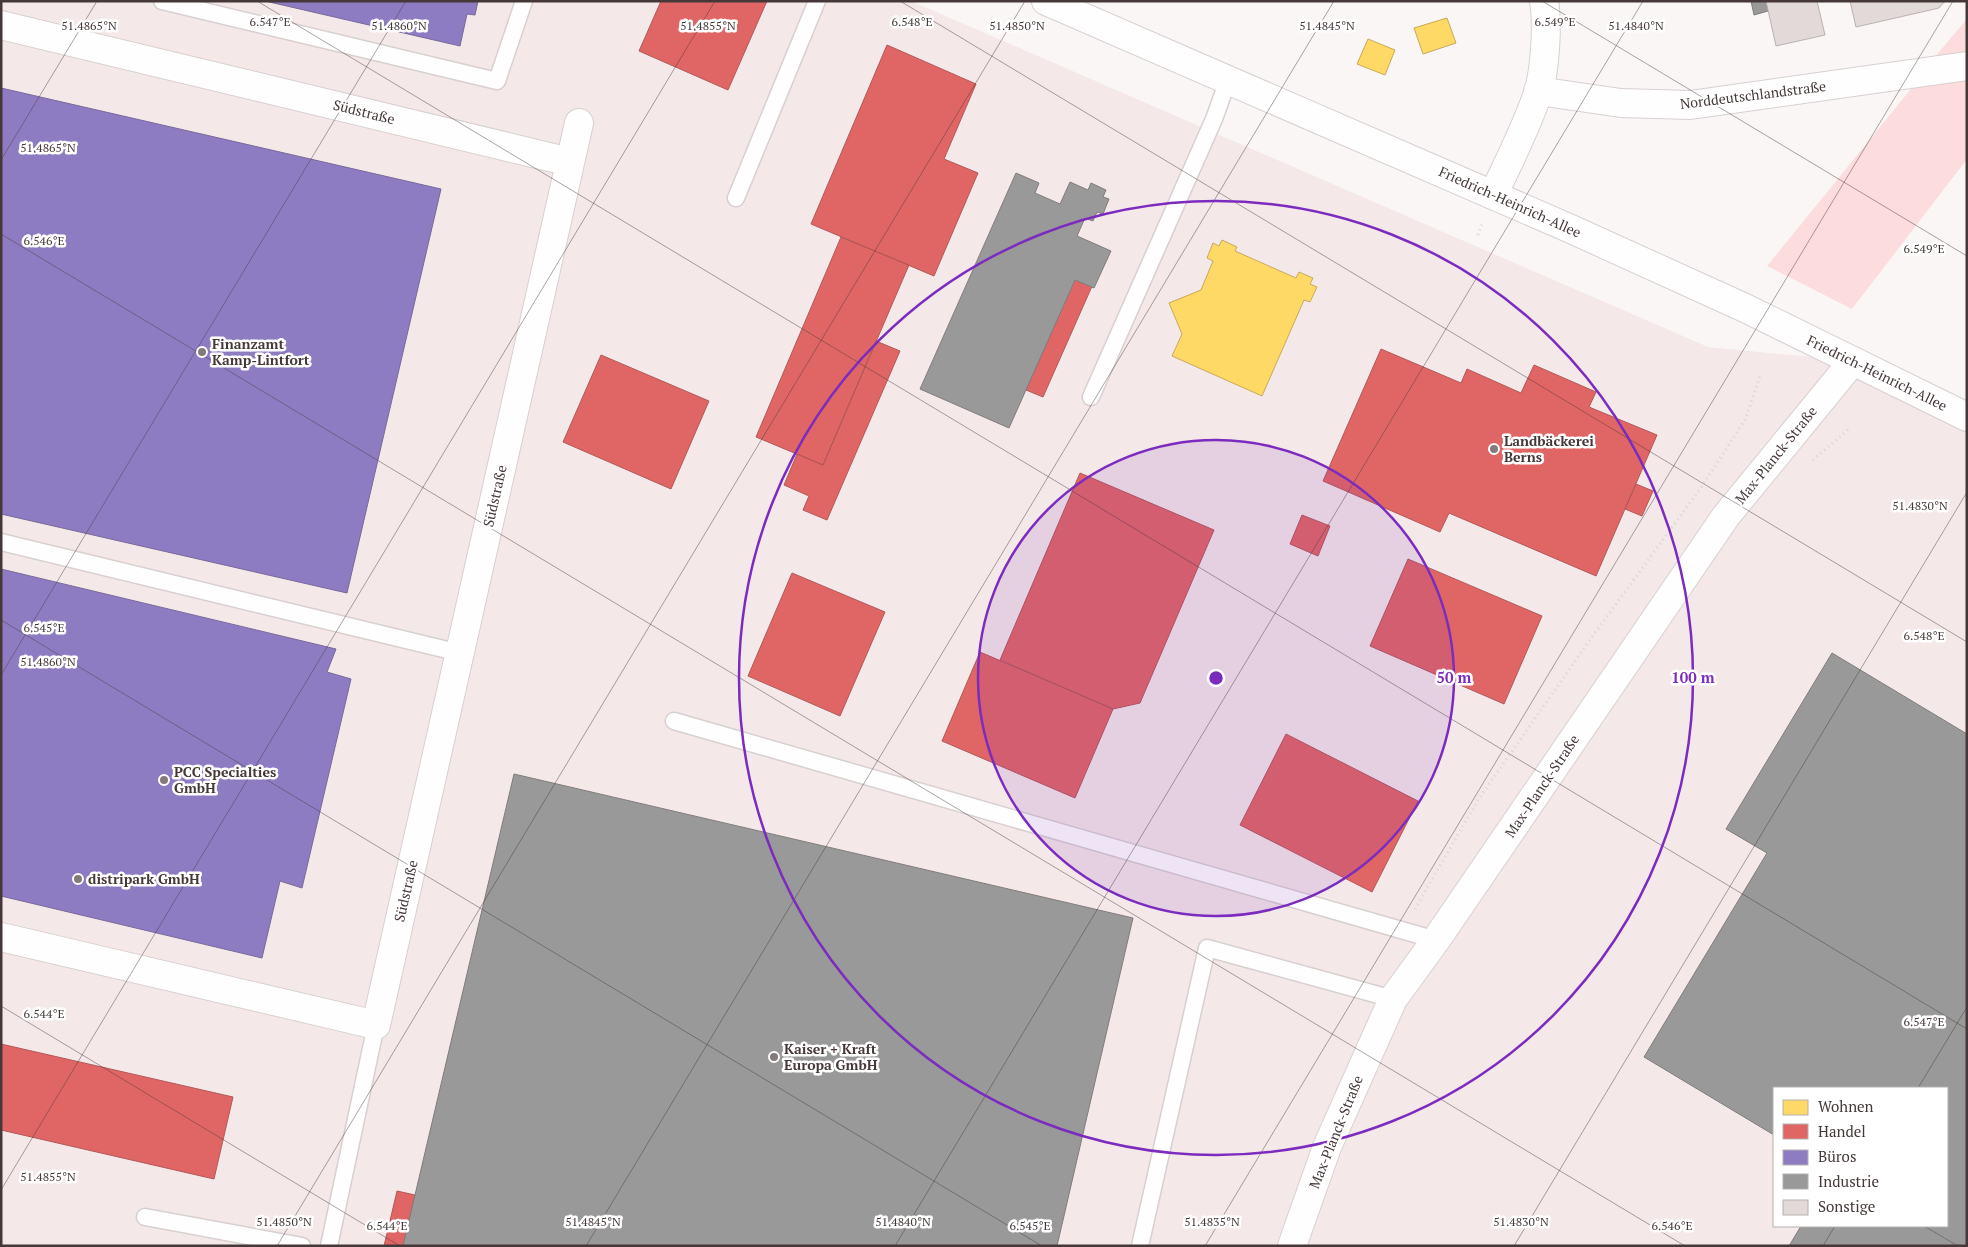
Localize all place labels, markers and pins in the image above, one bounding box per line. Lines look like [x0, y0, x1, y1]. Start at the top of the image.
place label: Finanzamt Kamp-Lintfort [212, 334, 310, 369]
marker: Finanzamt Kamp-Lintfort [196, 346, 208, 358]
place label: Landbäckerei Berns [1504, 431, 1594, 466]
marker: Landbäckerei Berns [1488, 443, 1500, 455]
centre of rings [1207, 669, 1225, 687]
place label: PCC Specialties GmbH [174, 762, 276, 797]
marker: PCC Specialties GmbH [158, 774, 170, 786]
place label: distripark GmbH [88, 869, 200, 888]
marker: distripark GmbH [72, 873, 84, 885]
place label: Kaiser + Kraft Europa GmbH [784, 1039, 878, 1074]
marker: Kaiser + Kraft Europa GmbH [768, 1051, 780, 1063]

